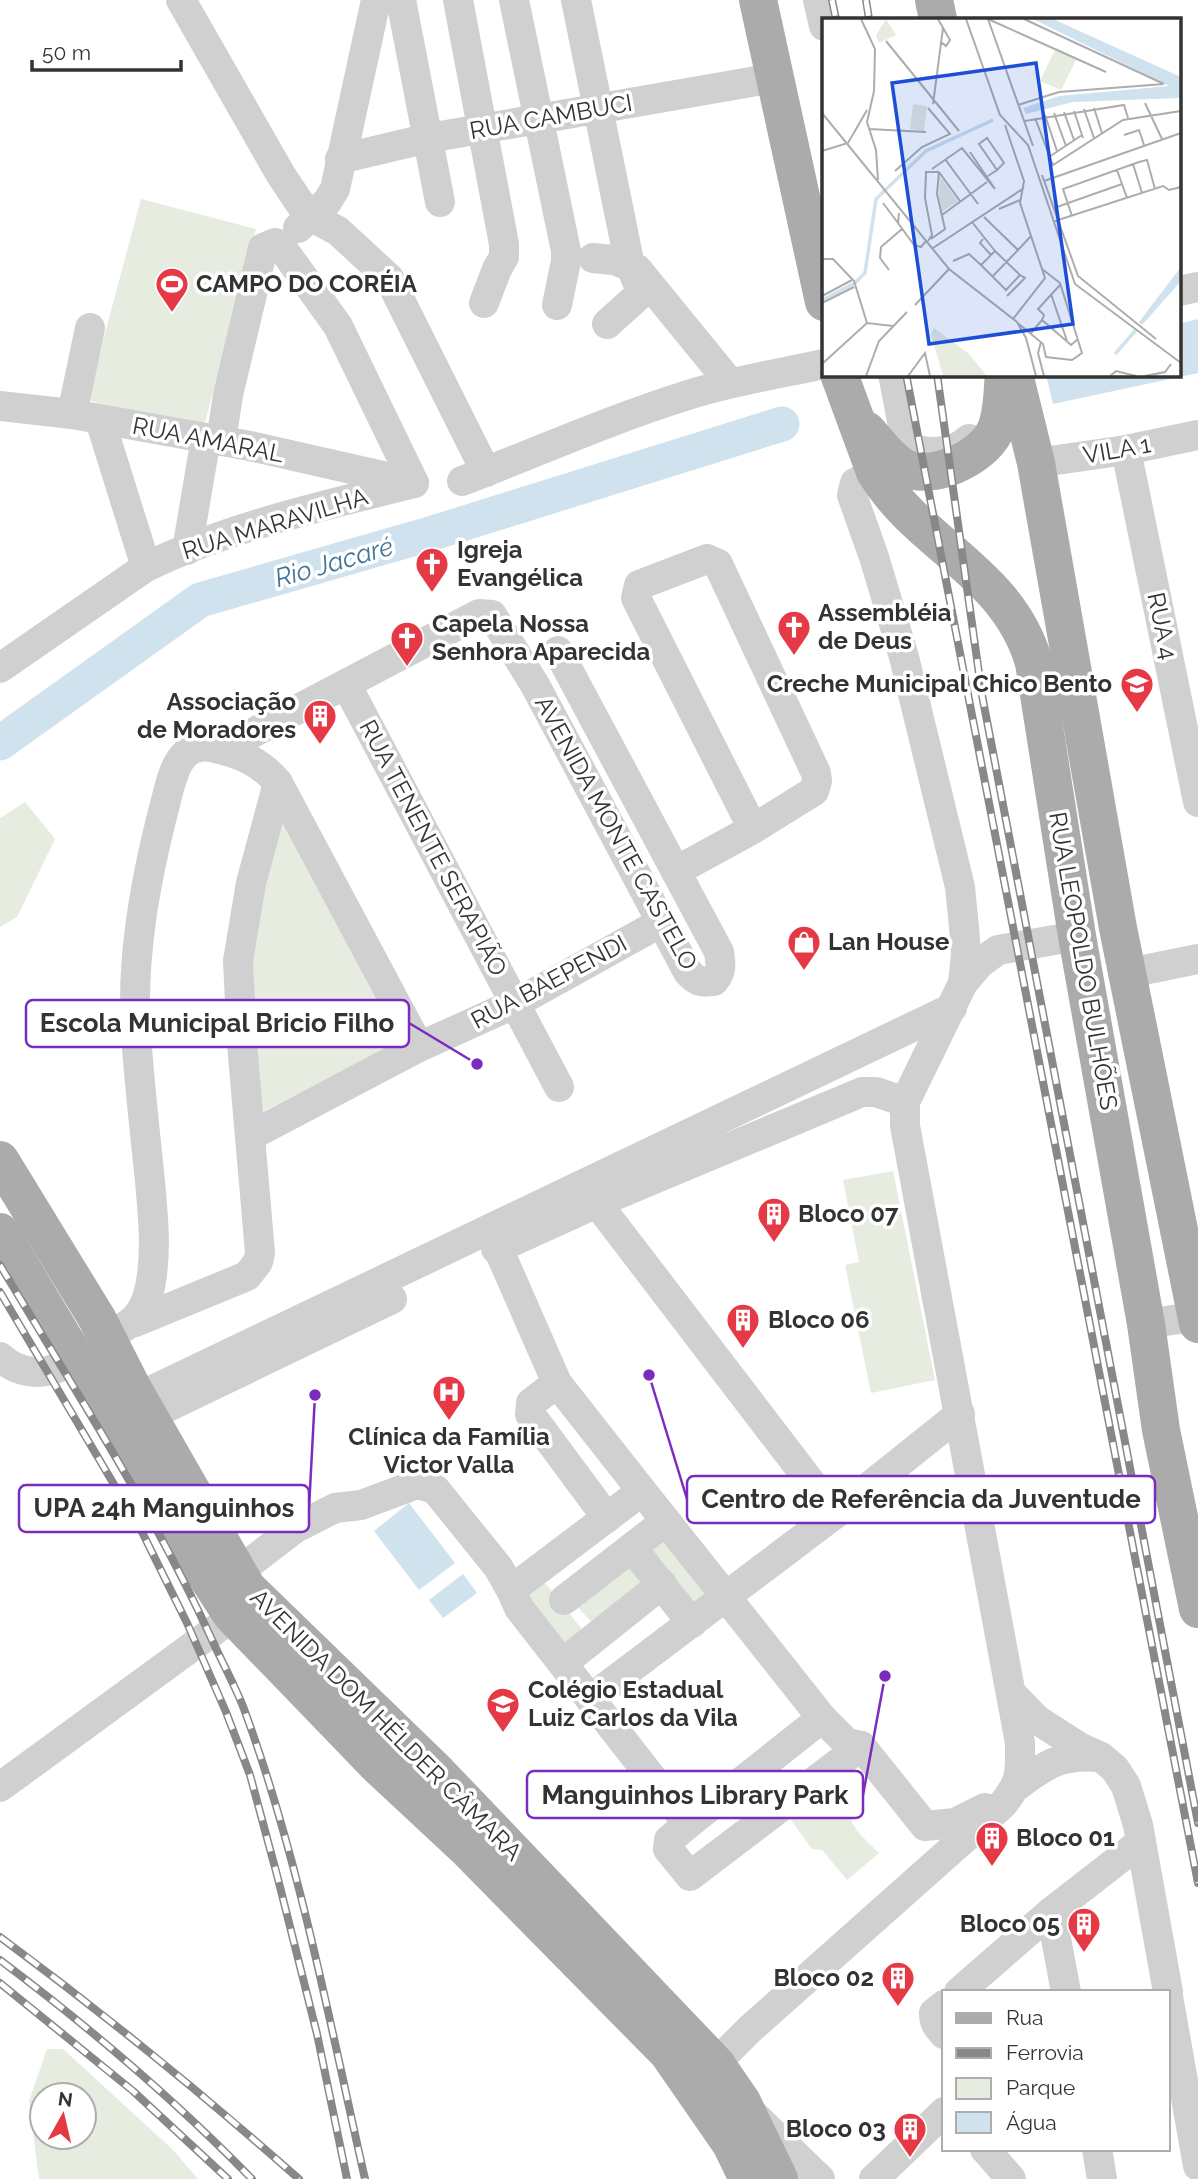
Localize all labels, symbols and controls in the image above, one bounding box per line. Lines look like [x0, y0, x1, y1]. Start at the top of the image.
inset map [822, 18, 1180, 376]
scale bar [32, 28, 180, 72]
text: 50 m [42, 40, 91, 65]
street label: RUA CAMBUCI [467, 88, 635, 145]
sports icon: CAMPO DO CORÉIA [153, 265, 191, 314]
place label: CAMPO DO CORÉIA [196, 269, 418, 298]
street label: RUA AMARAL [130, 411, 286, 468]
street label: VILA 1 [1081, 429, 1153, 470]
street label: RUA MARAVILHA [179, 482, 371, 566]
water label: Rio Jacaré [271, 531, 397, 593]
place label: Igreja Evangélica [457, 535, 583, 592]
church icon: Igreja Evangélica [413, 545, 451, 594]
street label: RUA 4 [1141, 590, 1184, 662]
place label: Assembléia de Deus [818, 598, 952, 655]
church icon: Assembléia de Deus [775, 608, 813, 657]
place label: Capela Nossa Senhora Aparecida [432, 609, 650, 666]
church icon: Capela Nossa Senhora Aparecida [388, 619, 426, 668]
school or university icon: Creche Municipal Chico Bento [1118, 665, 1156, 714]
place label: Creche Municipal Chico Bento [767, 669, 1112, 698]
place label: Associação de Moradores [137, 687, 296, 744]
street label: AVENIDA MONTE CASTELO [529, 691, 704, 975]
building icon: Associação de Moradores [301, 697, 339, 746]
street label: RUA TENENTE SERAPIÃO [354, 715, 513, 981]
street label: RUA LEOPOLDO BULHÕES [1043, 810, 1124, 1112]
shop icon: Lan House [785, 923, 823, 972]
place label: Lan House [828, 927, 949, 956]
street label: RUA BAEPENDI [466, 928, 632, 1035]
callout: Escola Municipal Bricio Filho [26, 1000, 409, 1047]
text: Escola Municipal Bricio Filho [40, 1008, 394, 1038]
building icon: Bloco 07 [755, 1195, 793, 1244]
place label: Bloco 07 [798, 1199, 899, 1228]
building icon: Bloco 06 [724, 1301, 762, 1350]
place label: Bloco 06 [768, 1305, 870, 1334]
hospital icon: Clínica da Família Victor Valla [430, 1373, 468, 1422]
place label: Clínica da Família Victor Valla [348, 1422, 550, 1479]
callout: Centro de Referência da Juventude [687, 1476, 1155, 1523]
text: Centro de Referência da Juventude [701, 1484, 1141, 1514]
callout: UPA 24h Manguinhos [19, 1485, 309, 1532]
text: UPA 24h Manguinhos [34, 1493, 295, 1523]
street label: AVENIDA DOM HÉLDER CÂMARA [245, 1583, 528, 1866]
place label: Colégio Estadual Luiz Carlos da Vila [528, 1675, 738, 1732]
school or university icon: Colégio Estadual Luiz Carlos da Vila [484, 1685, 522, 1734]
callout: Manguinhos Library Park [527, 1771, 863, 1818]
text: Manguinhos Library Park [541, 1780, 849, 1810]
building icon: Bloco 01 [973, 1819, 1011, 1868]
place label: Bloco 01 [1016, 1823, 1115, 1852]
building icon: Bloco 05 [1065, 1905, 1103, 1954]
place label: Bloco 05 [960, 1909, 1060, 1938]
building icon: Bloco 02 [879, 1959, 917, 2008]
place label: Bloco 02 [774, 1963, 874, 1992]
legend [942, 1990, 1170, 2151]
text: Rua [1006, 2005, 1043, 2030]
text: Ferrovia [1006, 2040, 1084, 2065]
text: Parque [1006, 2075, 1075, 2100]
north arrow [28, 2081, 98, 2151]
text: N [57, 2087, 74, 2111]
building icon: Bloco 03 [891, 2110, 929, 2159]
text: Água [1006, 2110, 1057, 2135]
place label: Bloco 03 [786, 2114, 886, 2143]

